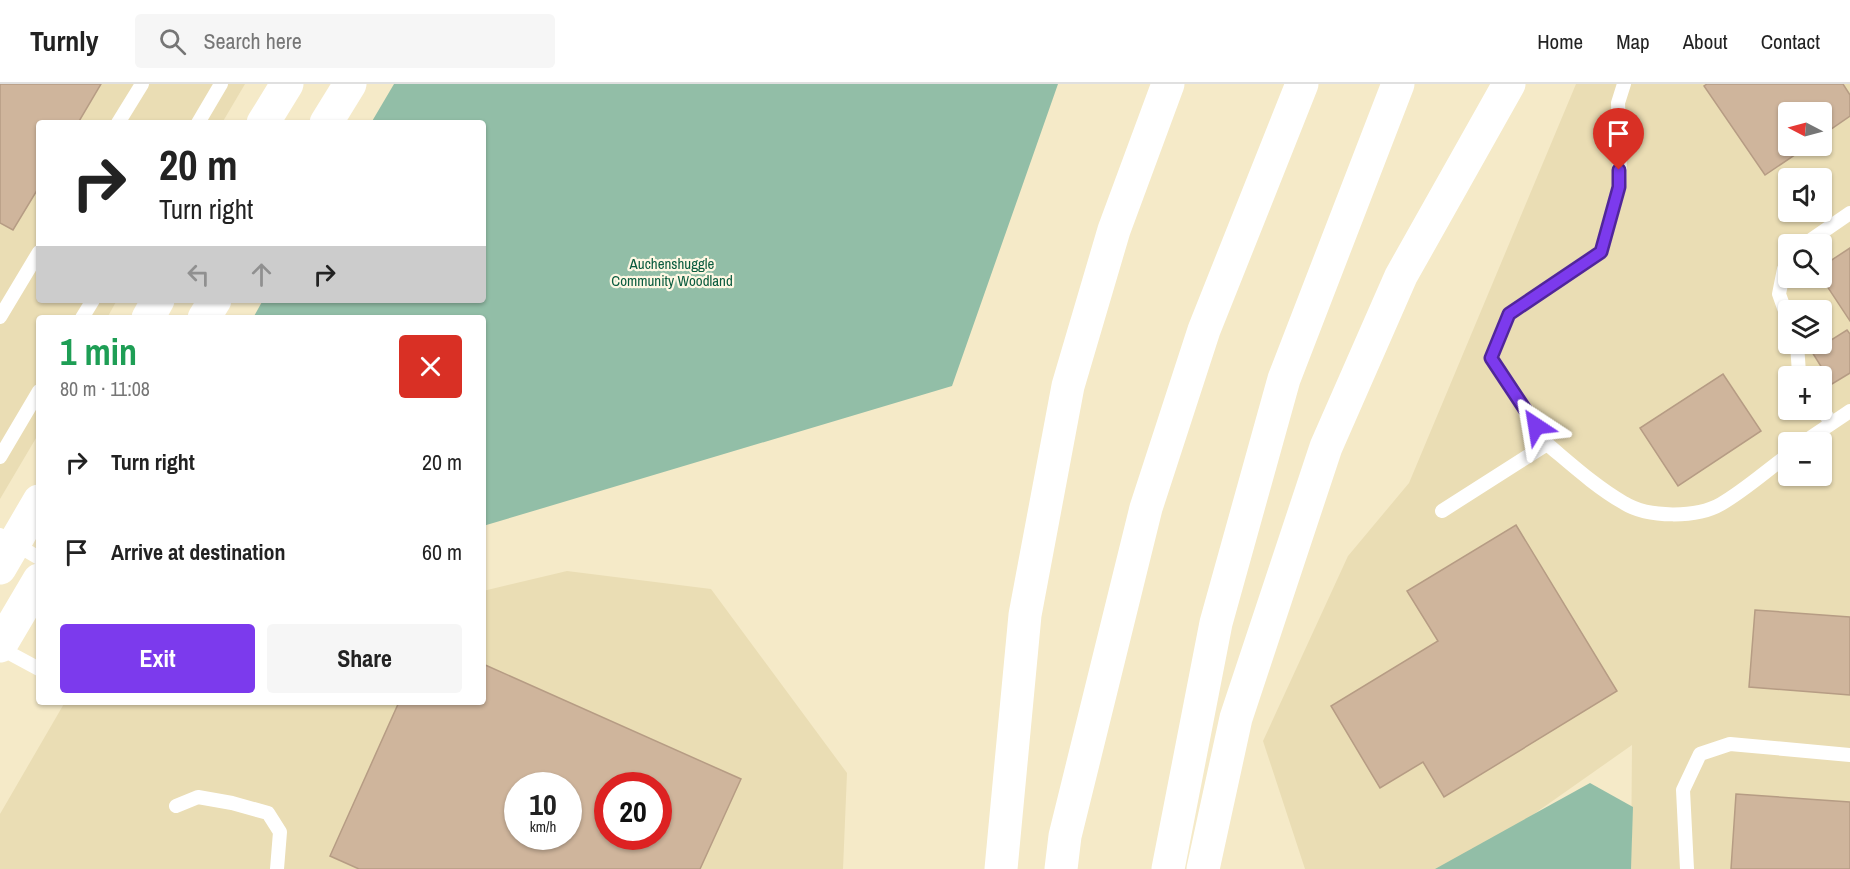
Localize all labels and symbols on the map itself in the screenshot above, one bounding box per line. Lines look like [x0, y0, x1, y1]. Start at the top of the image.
north arrow [1778, 102, 1832, 156]
pin [1593, 108, 1644, 170]
park label: Auchenshuggle Community Woodland [611, 253, 733, 291]
position arrow [1504, 394, 1568, 458]
speed limit sign: 20 [594, 772, 672, 850]

